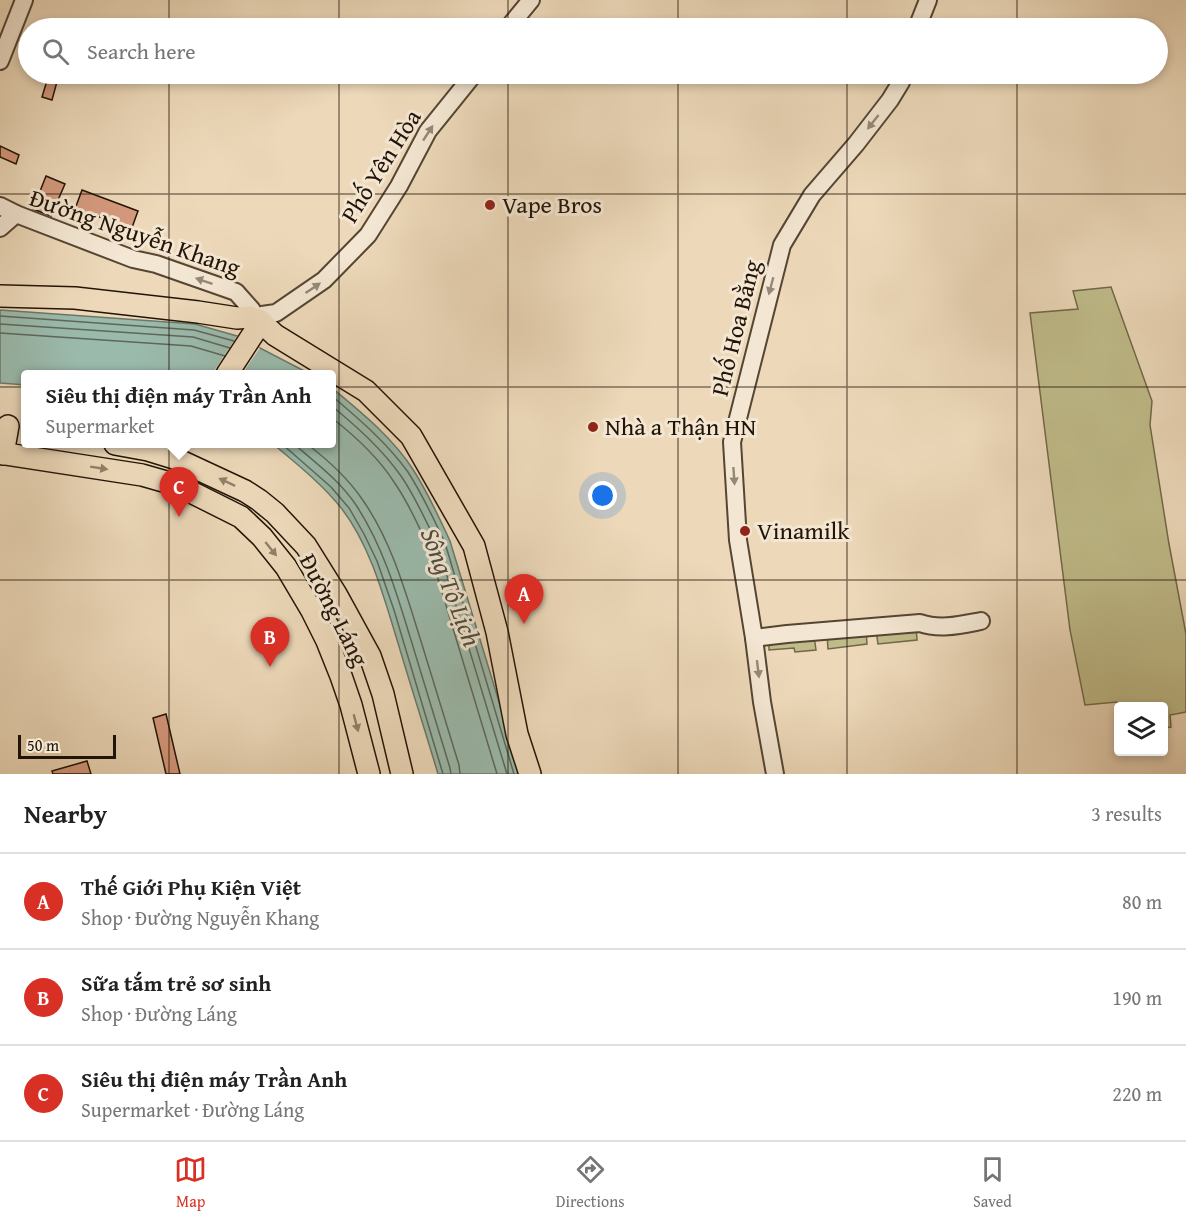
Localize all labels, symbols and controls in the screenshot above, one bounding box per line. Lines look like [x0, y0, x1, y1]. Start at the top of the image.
search box [18, 18, 1168, 84]
icon: search [39, 35, 72, 68]
text: Search here [87, 35, 196, 67]
street label: Phố Yên Hòa [332, 102, 430, 229]
one-way arrow [867, 115, 879, 130]
one-way arrow [423, 125, 434, 141]
street label: Đường Nguyễn Khang [25, 180, 245, 285]
place label: Vape Bros [502, 187, 602, 222]
marker: Vape Bros [483, 198, 497, 212]
street label: Phố Hoa Bằng [702, 256, 769, 400]
one-way arrow [195, 275, 213, 285]
one-way arrow [766, 277, 775, 295]
one-way arrow [305, 283, 321, 294]
popup [21, 370, 336, 448]
text: Siêu thị điện máy Trần Anh [45, 379, 312, 411]
place label: Nhà a Thận HN [605, 409, 756, 444]
text: Supermarket [45, 411, 155, 440]
marker: Nhà a Thận HN [586, 420, 600, 434]
one-way arrow [90, 464, 109, 473]
one-way arrow [729, 466, 739, 485]
pin: C [160, 468, 198, 517]
one-way arrow [218, 478, 235, 487]
your location [588, 481, 617, 510]
place label: Vinamilk [757, 513, 850, 548]
water label: Sông Tô Lịch [411, 522, 492, 652]
marker: Vinamilk [738, 524, 752, 538]
one-way arrow [265, 541, 277, 556]
street label: Đường Láng [291, 547, 378, 672]
pin: A [504, 574, 544, 624]
pin: B [250, 618, 290, 667]
one-way arrow [753, 660, 763, 679]
map controls [1114, 702, 1168, 756]
button: layers [1114, 702, 1168, 756]
one-way arrow [351, 714, 361, 732]
scale bar [18, 732, 116, 760]
text: 50 m [27, 733, 59, 757]
text: Nearby [24, 794, 107, 833]
text: 3 results [1091, 799, 1162, 828]
text: Thế Giới Phụ Kiện Việt [81, 871, 301, 903]
text: A [37, 887, 50, 916]
text: 80 m [1122, 887, 1162, 916]
text: Shop · Đường Nguyễn Khang [81, 903, 319, 932]
text: Sữa tắm trẻ sơ sinh [81, 967, 271, 999]
text: B [37, 983, 50, 1012]
text: 190 m [1112, 983, 1162, 1012]
text: Shop · Đường Láng [81, 999, 237, 1028]
text: Siêu thị điện máy Trần Anh [81, 1063, 347, 1095]
text: C [38, 1079, 49, 1108]
text: 220 m [1112, 1079, 1162, 1108]
text: Supermarket · Đường Láng [81, 1095, 304, 1124]
tab: Map [174, 1153, 207, 1213]
tab: Directions [556, 1153, 625, 1213]
tab: Saved [973, 1153, 1012, 1213]

